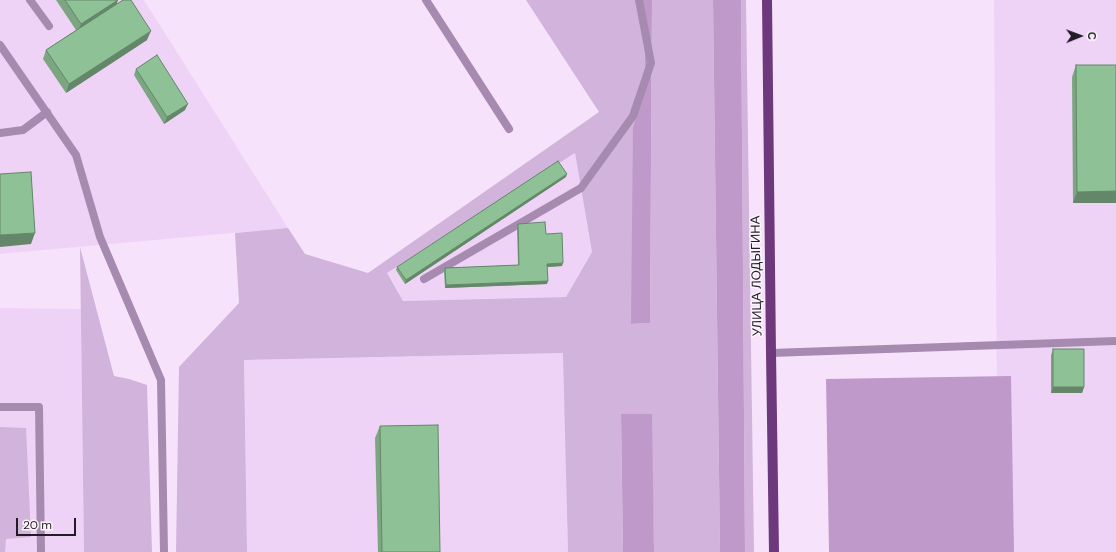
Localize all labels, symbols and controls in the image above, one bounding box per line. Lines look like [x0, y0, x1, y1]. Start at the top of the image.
north arrow [1060, 16, 1100, 56]
text: С [1085, 32, 1099, 40]
street label: УЛИЦА ЛОДЫГИНА [748, 216, 766, 336]
scale bar [18, 510, 78, 536]
text: 20 m [23, 517, 52, 533]

